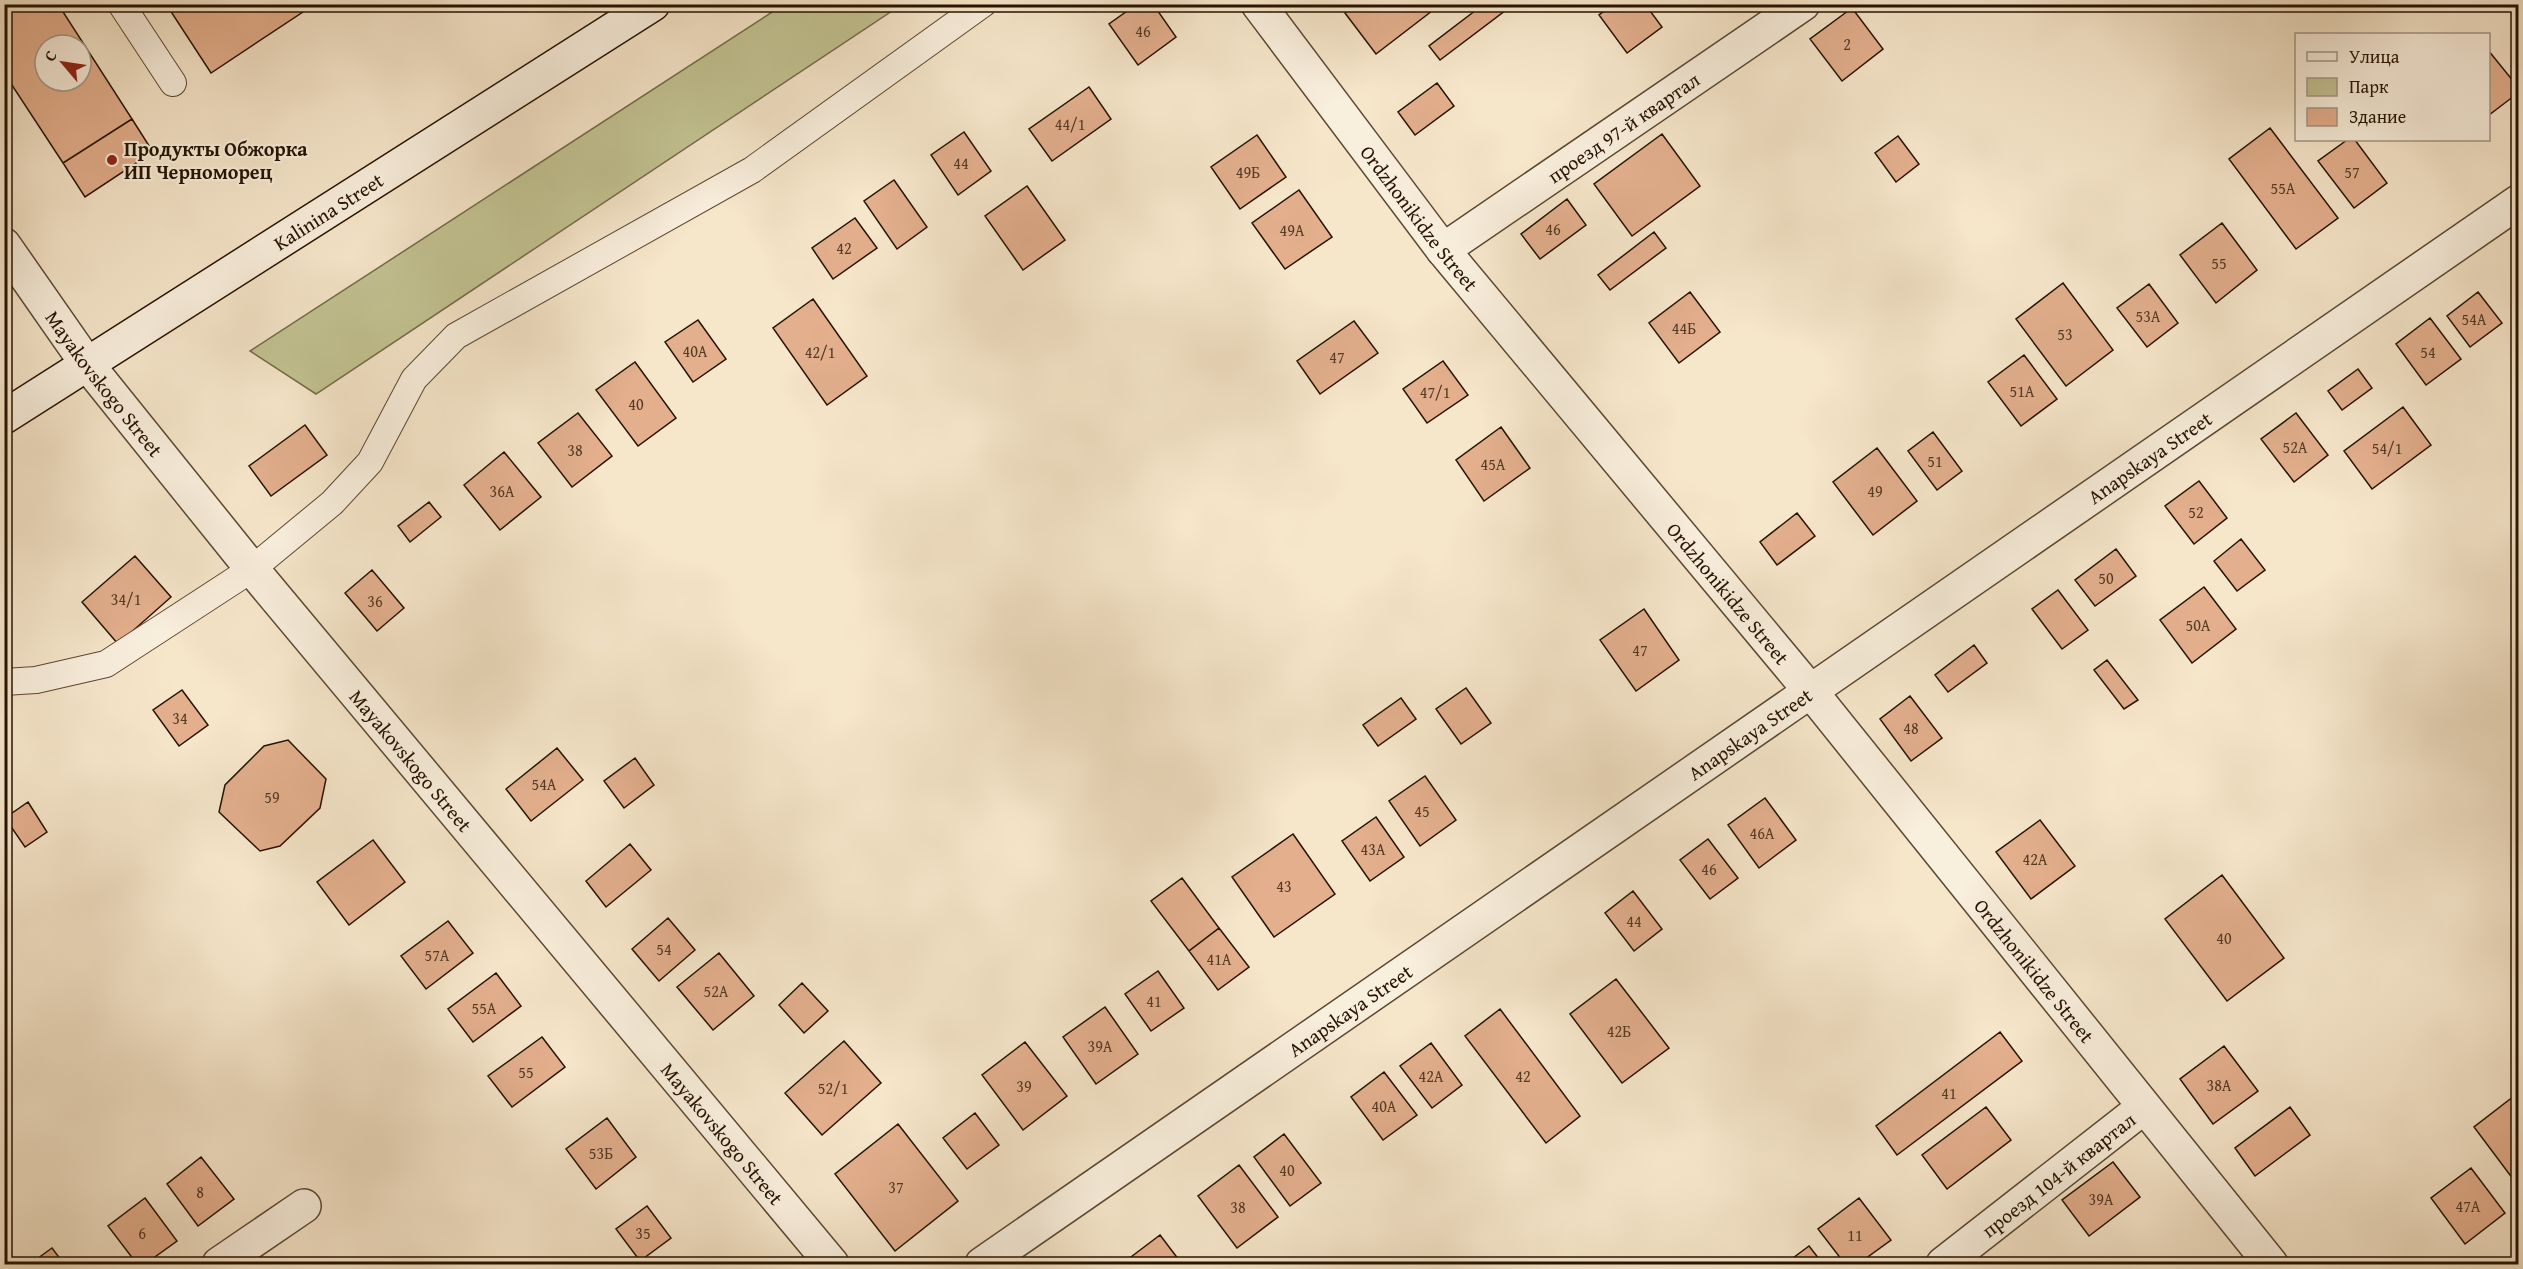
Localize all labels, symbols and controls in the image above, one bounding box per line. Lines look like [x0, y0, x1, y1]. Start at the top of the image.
house number: 46 [1135, 19, 1151, 43]
house number: 2 [1843, 32, 1851, 56]
north arrow [33, 33, 93, 93]
legend [2295, 33, 2490, 141]
text: Улица [2349, 43, 2400, 70]
text: С [37, 46, 63, 66]
street label: проезд 97-й квартал [1541, 65, 1705, 189]
text: Парк [2349, 73, 2389, 100]
text: Здание [2349, 103, 2406, 130]
house number: 44/1 [1055, 112, 1085, 136]
place label: Продукты Обжорка ИП Черноморец [124, 134, 308, 186]
street label: Ordzhonikidze Street [1354, 139, 1485, 297]
house number: 44 [953, 151, 969, 175]
marker: Продукты Обжорка ИП Черноморец [105, 153, 119, 167]
house number: 49Б [1236, 160, 1260, 184]
house number: 57 [2344, 160, 2360, 184]
street label: Kalinina Street [267, 165, 389, 257]
house number: 55А [2270, 176, 2296, 200]
house number: 46 [1545, 217, 1561, 241]
house number: 49А [1279, 218, 1305, 242]
house number: 42 [836, 236, 852, 260]
house number: 55 [2211, 251, 2227, 275]
street label: Mayakovskogo Street [39, 304, 170, 462]
house number: 53А [2135, 304, 2161, 328]
house number: 54А [2461, 307, 2487, 331]
house number: 44Б [1672, 316, 1696, 340]
house number: 53 [2057, 322, 2073, 346]
house number: 40А [682, 339, 708, 363]
house number: 42/1 [805, 340, 835, 364]
house number: 54 [2420, 340, 2436, 364]
house number: 47 [1329, 345, 1345, 369]
house number: 51А [2009, 379, 2035, 403]
house number: 47/1 [1420, 380, 1450, 404]
house number: 40 [628, 392, 644, 416]
street label: Anapskaya Street [2081, 404, 2217, 510]
house number: 52А [2282, 435, 2308, 459]
house number: 54/1 [2372, 436, 2402, 460]
house number: 38 [567, 438, 583, 462]
house number: 51 [1927, 449, 1943, 473]
house number: 45А [1480, 452, 1506, 476]
house number: 36А [489, 479, 515, 503]
house number: 49 [1867, 479, 1883, 503]
house number: 52 [2188, 500, 2204, 524]
street label: Ordzhonikidze Street [1661, 515, 1797, 670]
house number: 50 [2098, 566, 2114, 590]
house number: 34/1 [111, 587, 141, 611]
house number: 36 [367, 589, 383, 613]
house number: 50А [2185, 613, 2211, 637]
house number: 47 [1632, 638, 1648, 662]
street label: Anapskaya Street [1681, 680, 1817, 787]
street label: Mayakovskogo Street [343, 682, 479, 837]
house number: 34 [172, 706, 188, 730]
house number: 48 [1903, 716, 1919, 740]
house number: 54А [531, 772, 557, 796]
house number: 59 [264, 785, 280, 809]
house number: 45 [1414, 799, 1430, 823]
house number: 46А [1749, 821, 1775, 845]
house number: 43А [1360, 837, 1386, 861]
house number: 42А [2022, 847, 2048, 871]
house number: 46 [1701, 857, 1717, 881]
house number: 43 [1276, 874, 1292, 898]
street label: Ordzhonikidze Street [1968, 892, 2102, 1048]
house number: 44 [1626, 909, 1642, 933]
house number: 40 [2216, 926, 2232, 950]
house number: 54 [656, 937, 672, 961]
house number: 57А [424, 943, 450, 967]
house number: 41А [1206, 947, 1232, 971]
street label: Anapskaya Street [1282, 957, 1418, 1063]
house number: 52А [703, 979, 729, 1003]
house number: 41 [1146, 989, 1162, 1013]
house number: 55А [471, 996, 497, 1020]
house number: 42Б [1607, 1019, 1631, 1043]
house number: 39А [1087, 1034, 1113, 1058]
street label: Mayakovskogo Street [655, 1056, 791, 1211]
house number: 55 [518, 1060, 534, 1084]
house number: 42А [1418, 1064, 1444, 1088]
house number: 42 [1515, 1064, 1531, 1088]
house number: 38А [2206, 1073, 2232, 1097]
house number: 39 [1016, 1074, 1032, 1098]
house number: 52/1 [818, 1076, 848, 1100]
house number: 41 [1941, 1081, 1957, 1105]
house number: 40А [1371, 1094, 1397, 1118]
street label: проезд 104-й квартал [1975, 1105, 2141, 1244]
house number: 53Б [589, 1141, 613, 1165]
house number: 40 [1279, 1158, 1295, 1182]
house number: 37 [888, 1175, 904, 1199]
house number: 8 [196, 1180, 204, 1204]
house number: 39А [2088, 1187, 2114, 1211]
house number: 47А [2455, 1194, 2481, 1218]
house number: 38 [1230, 1195, 1246, 1219]
house number: 6 [138, 1221, 146, 1245]
house number: 35 [635, 1221, 651, 1245]
house number: 11 [1847, 1223, 1863, 1247]

